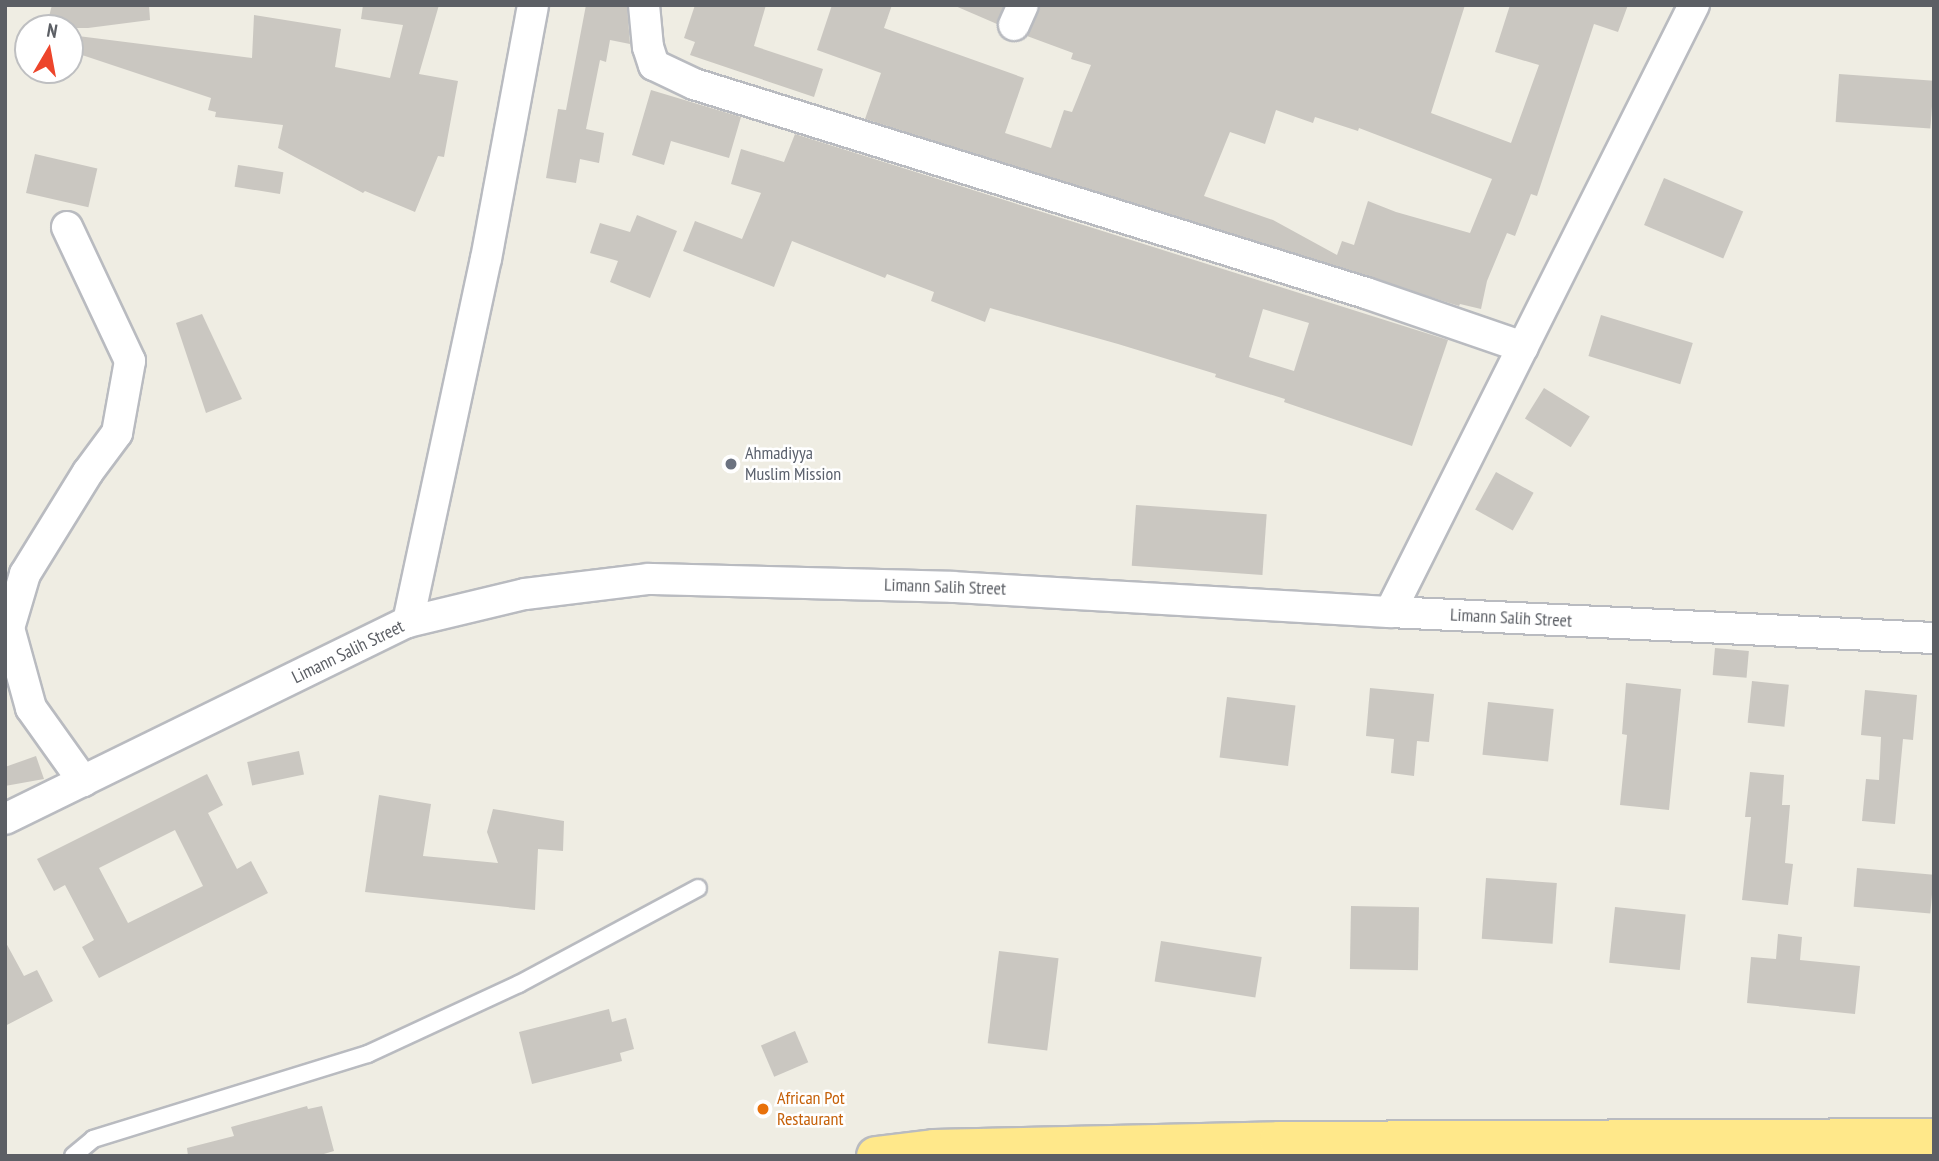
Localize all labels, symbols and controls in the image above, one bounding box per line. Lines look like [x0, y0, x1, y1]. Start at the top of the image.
north arrow [14, 14, 84, 84]
text: N [45, 18, 59, 43]
place label: Ahmadiyya Muslim Mission [745, 443, 841, 486]
marker: Ahmadiyya Muslim Mission [723, 456, 739, 472]
street label: Limann Salih Street [884, 574, 1006, 600]
street label: Limann Salih Street [1450, 604, 1572, 632]
street label: Limann Salih Street [288, 616, 408, 688]
place label: African Pot Restaurant [777, 1088, 845, 1130]
marker: African Pot Restaurant [755, 1101, 771, 1117]

